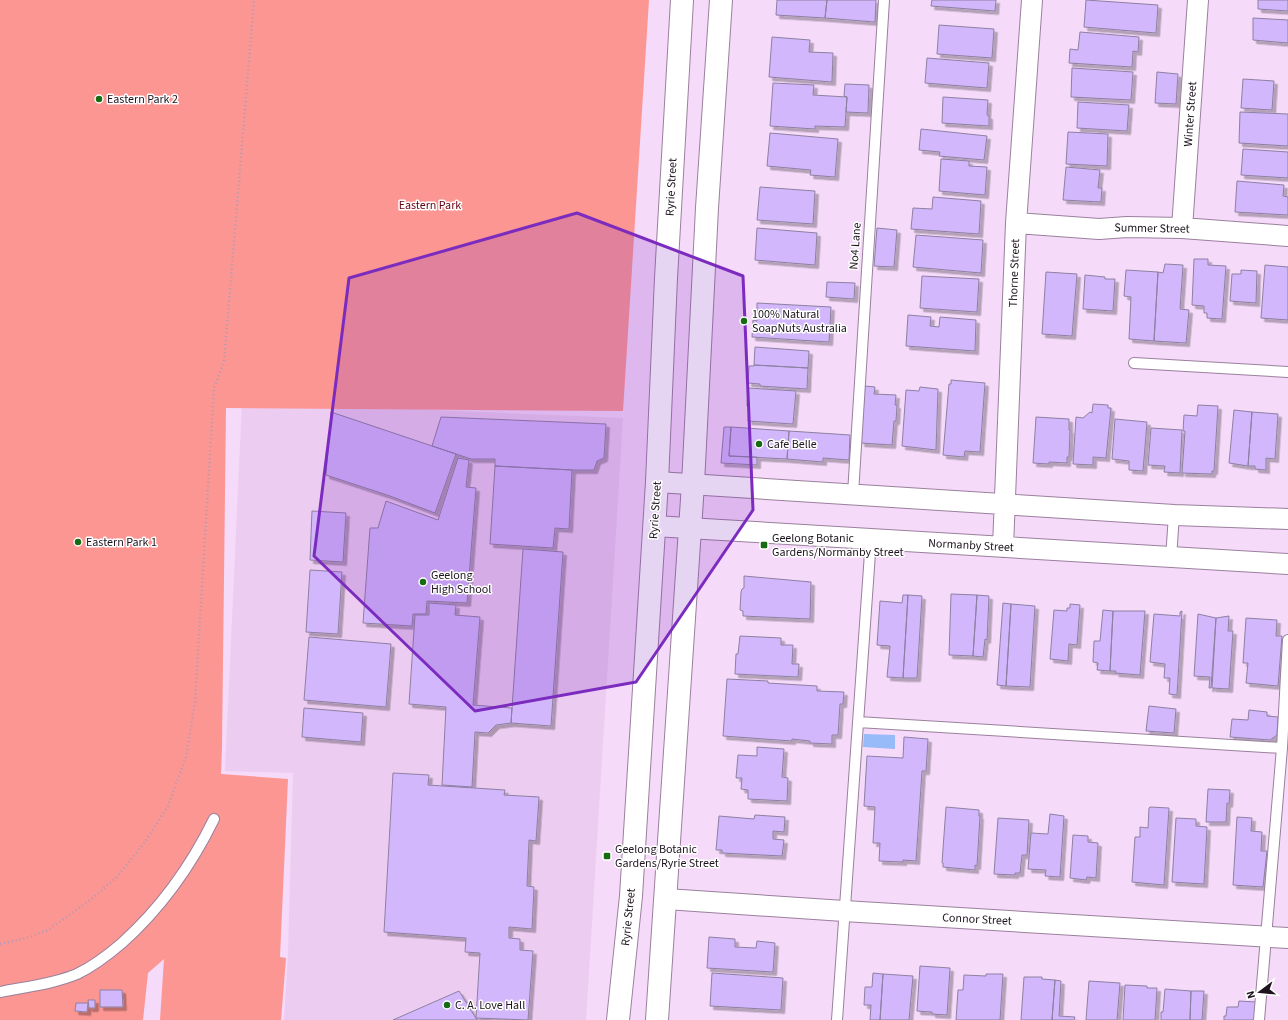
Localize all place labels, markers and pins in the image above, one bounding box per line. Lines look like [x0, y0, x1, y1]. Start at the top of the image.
place label: Eastern Park 2 [107, 91, 178, 108]
marker: Eastern Park 2 [94, 94, 104, 104]
place label: 100% Natural SoapNuts Australia [752, 306, 847, 337]
marker: 100% Natural SoapNuts Australia [739, 316, 749, 326]
place label: Cafe Belle [767, 436, 817, 453]
marker: Cafe Belle [754, 439, 764, 449]
place label: Geelong Botanic Gardens/Normanby Street [772, 530, 904, 561]
place label: Eastern Park 1 [86, 534, 157, 551]
marker: Eastern Park 1 [73, 537, 83, 547]
marker: Geelong Botanic Gardens/Normanby Street [759, 540, 769, 550]
place label: Geelong High School [431, 567, 491, 598]
marker: Geelong High School [418, 577, 428, 587]
place label: Geelong Botanic Gardens/Ryrie Street [615, 841, 719, 872]
marker: Geelong Botanic Gardens/Ryrie Street [602, 851, 612, 861]
place label: C. A. Love Hall [455, 997, 525, 1014]
marker: C. A. Love Hall [442, 1000, 452, 1010]

